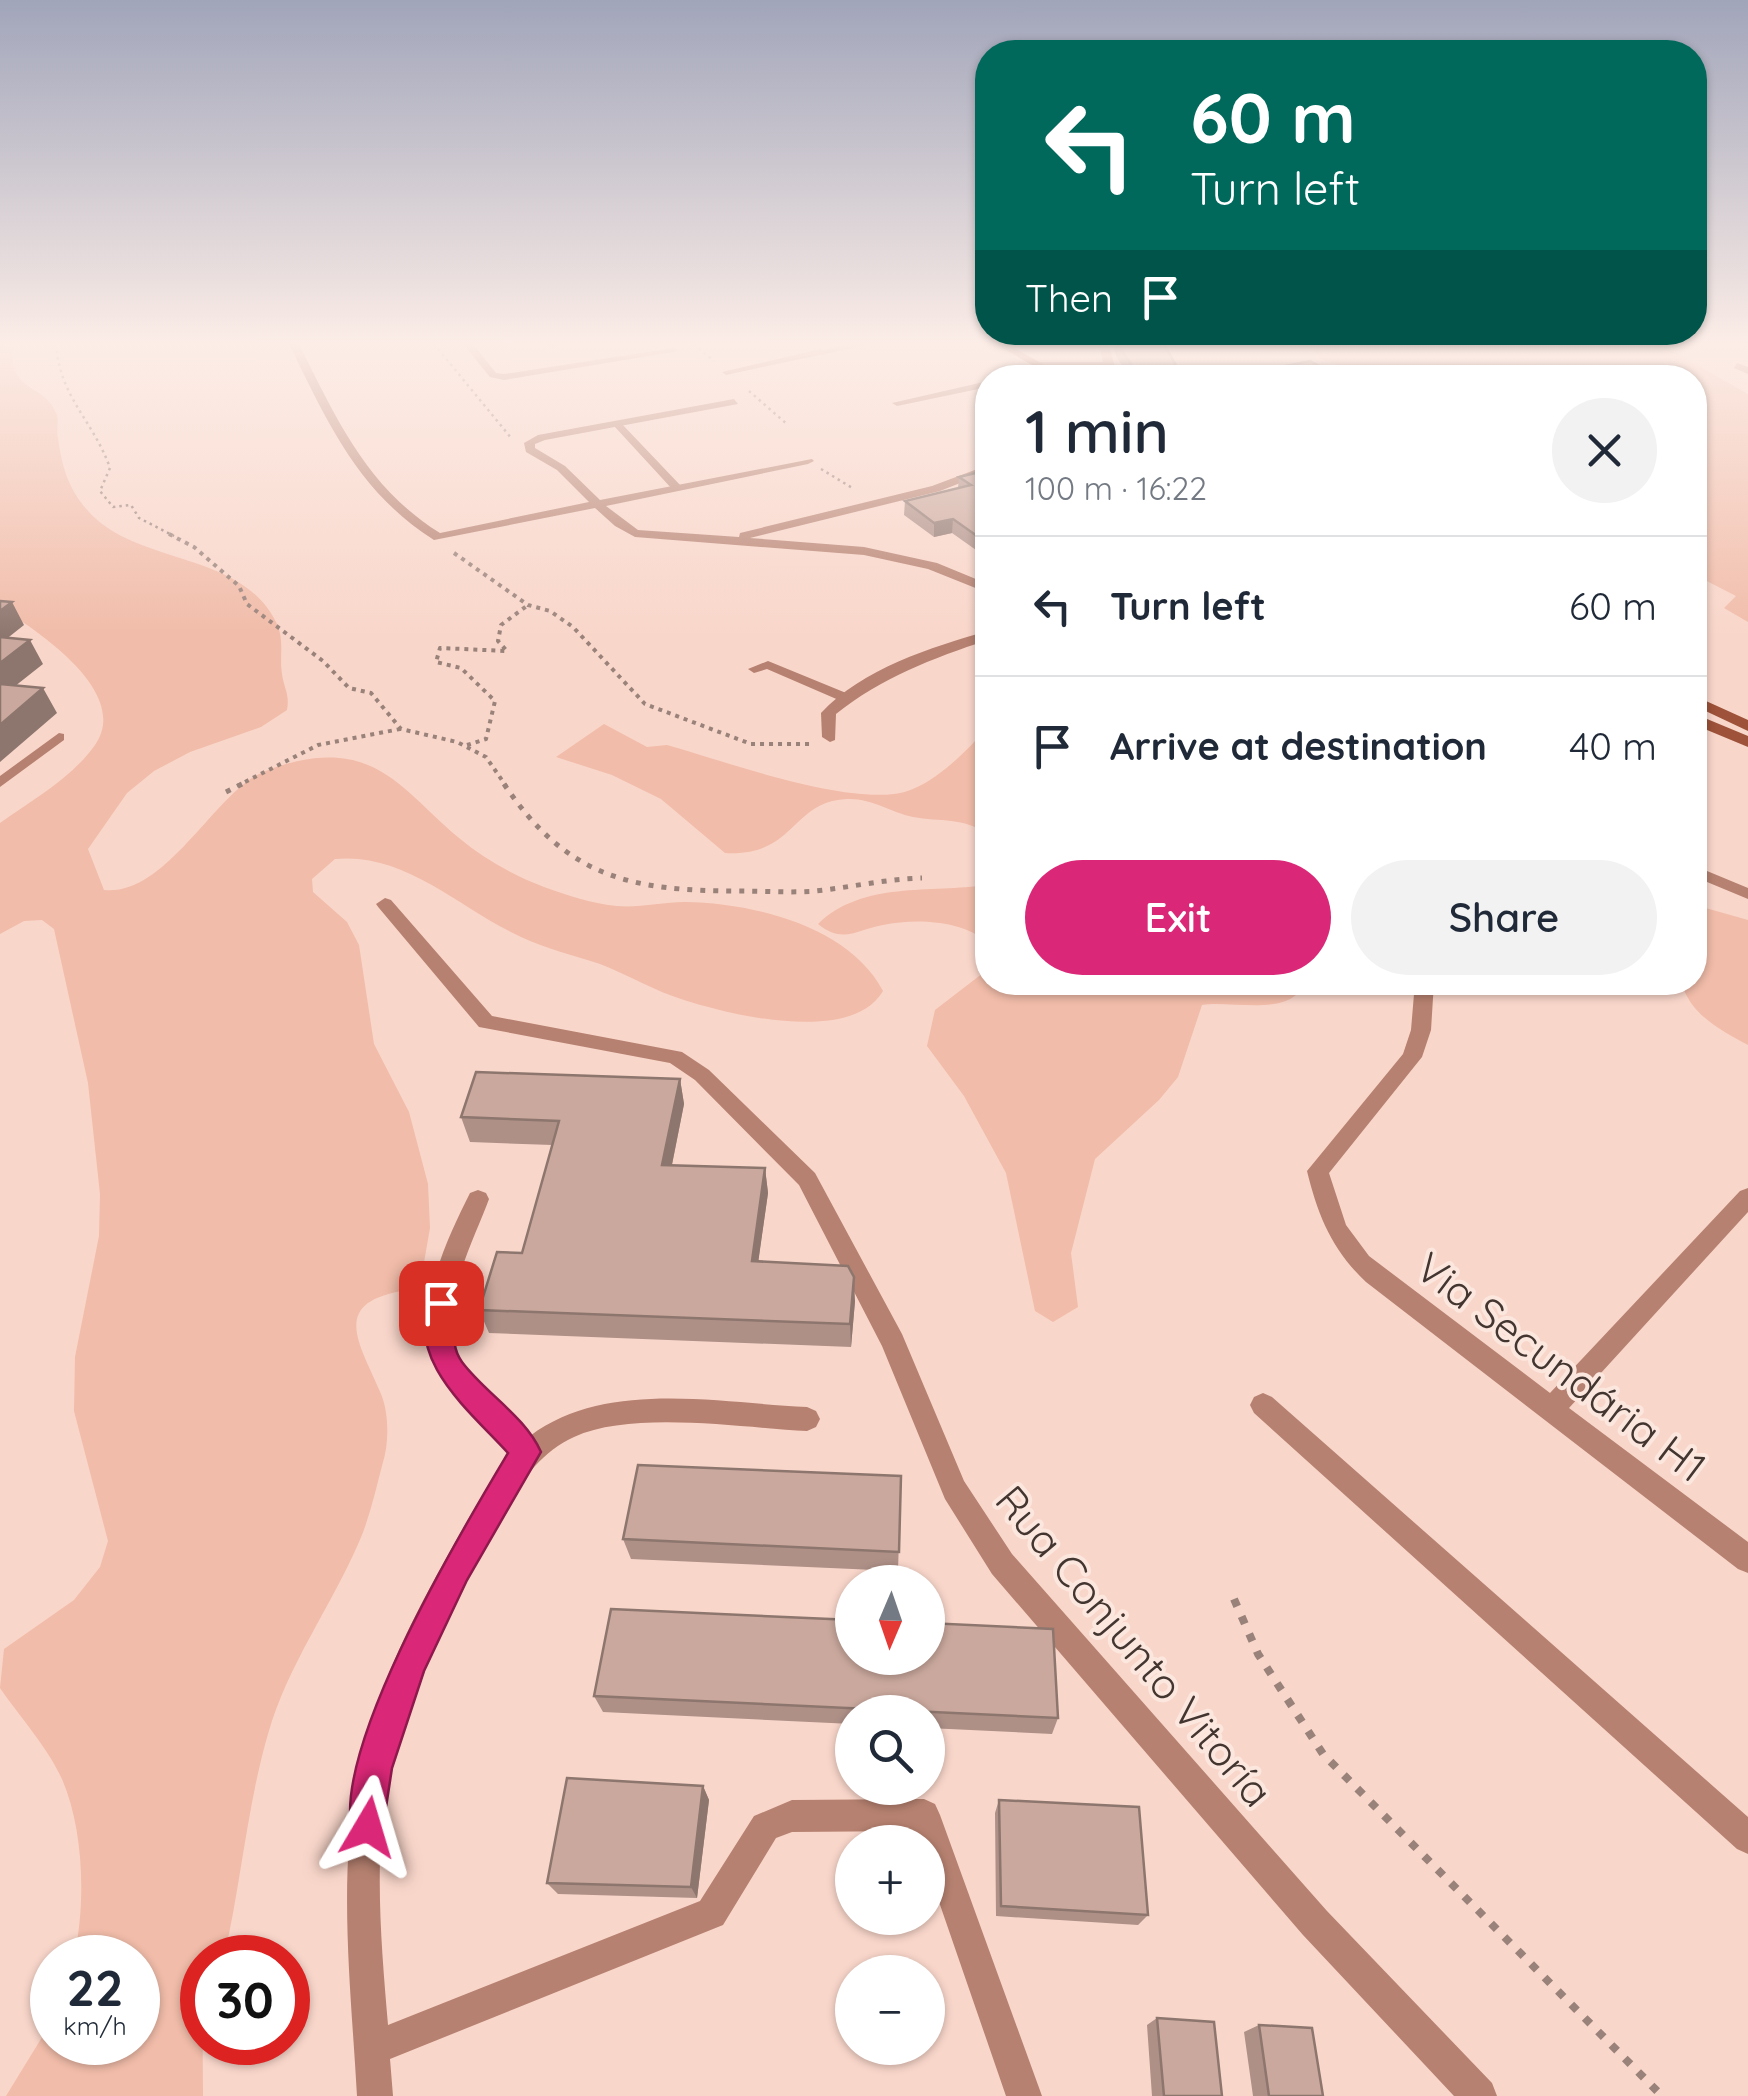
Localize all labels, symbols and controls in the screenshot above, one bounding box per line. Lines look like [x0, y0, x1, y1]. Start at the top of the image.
text: 60 m [1190, 73, 1356, 161]
icon: left [1025, 80, 1155, 210]
text: Turn left [1190, 160, 1360, 216]
icon: arrive [1133, 270, 1188, 325]
text: Then [1025, 274, 1113, 322]
text: 1 min [1025, 393, 1169, 468]
button: close [1552, 398, 1657, 503]
text: 100 m · 16:22 [1025, 468, 1207, 508]
icon: left [1025, 579, 1080, 634]
text: Turn left [1110, 582, 1266, 630]
text: 60 m [1569, 582, 1657, 630]
icon: arrive [1025, 719, 1080, 774]
text: Arrive at destination [1110, 722, 1487, 770]
text: 40 m [1569, 722, 1657, 770]
button: Exit [1025, 860, 1331, 975]
button: Share [1351, 860, 1657, 975]
street label: Via Secundária H1 [1406, 1240, 1717, 1493]
pin [399, 1261, 484, 1346]
icon: arrive [414, 1276, 469, 1331]
street label: Rua Conjunto Vitoría [985, 1474, 1284, 1817]
north arrow [835, 1565, 945, 1675]
map controls [835, 1565, 945, 2065]
button: search [835, 1695, 945, 1805]
position arrow [316, 1775, 420, 1879]
button: + [835, 1825, 945, 1935]
speed limit sign: 30 [180, 1935, 310, 2065]
button: − [835, 1955, 945, 2065]
text: 22 [67, 1956, 123, 2019]
text: km/h [63, 2010, 127, 2041]

